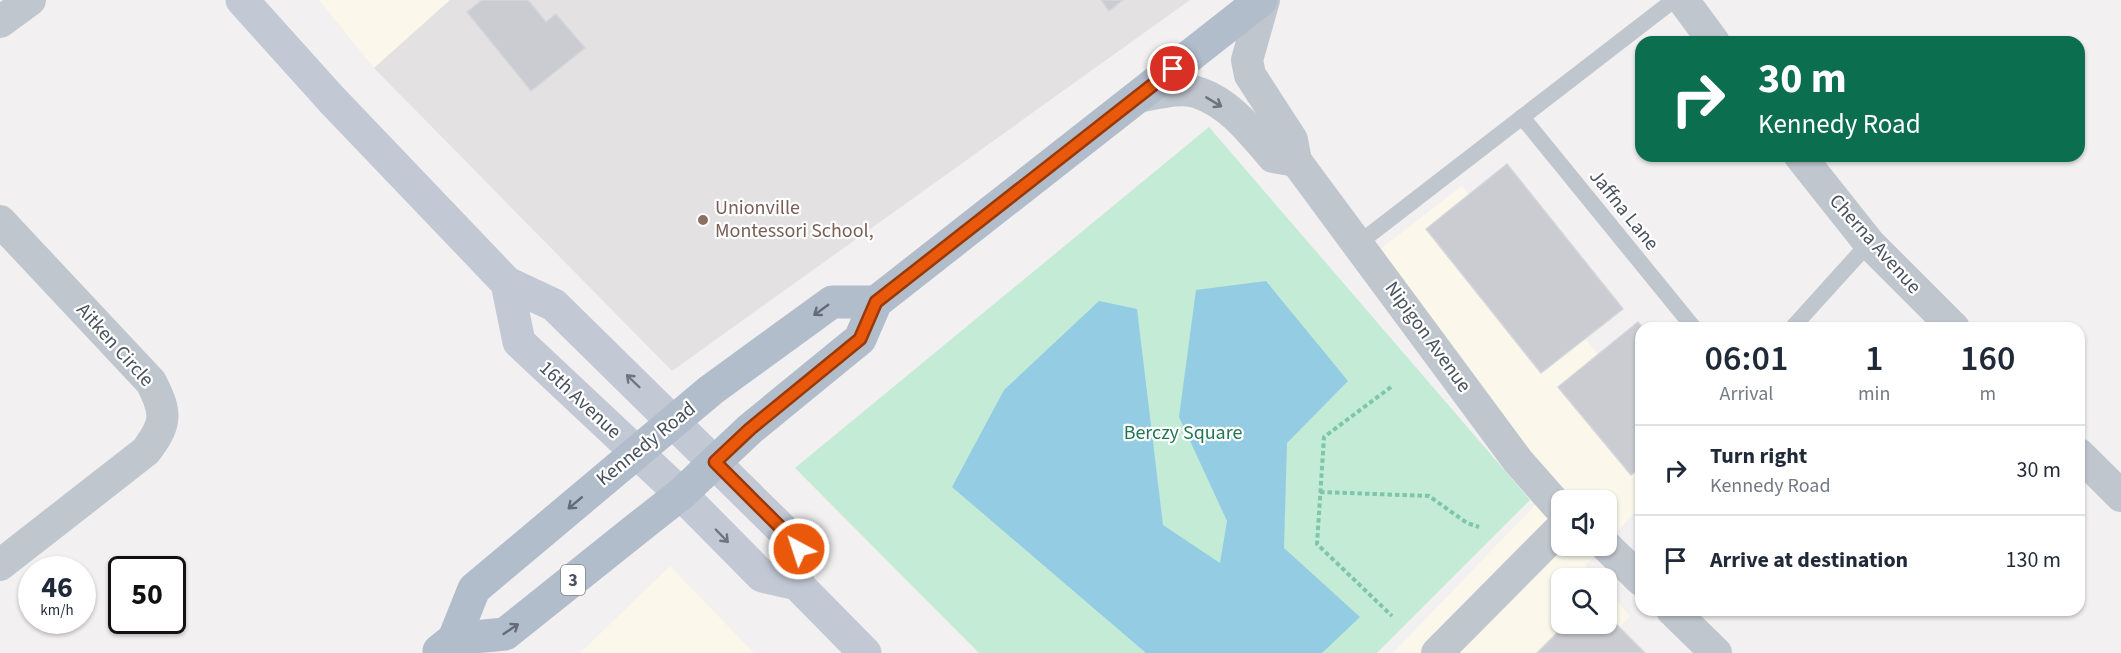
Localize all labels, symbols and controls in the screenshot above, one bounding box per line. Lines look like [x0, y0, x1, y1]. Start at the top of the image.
pin [1147, 43, 1198, 94]
text: 30 m [1758, 49, 1847, 109]
icon: arrive [1156, 52, 1189, 85]
icon: right [1659, 60, 1737, 138]
one-way arrow [1205, 96, 1222, 108]
text: Kennedy Road [1758, 105, 1921, 144]
street label: Jaffna Lane [1583, 164, 1665, 257]
street label: Cherna Avenue [1822, 188, 1928, 300]
place label: Unionville Montessori School, [715, 194, 874, 245]
marker: Unionville Montessori School, [696, 213, 710, 227]
street label: Nipigon Avenue [1378, 276, 1478, 398]
street label: Aitken Circle [70, 297, 160, 393]
one-way arrow [813, 304, 829, 316]
text: 06:01 [1705, 333, 1788, 384]
text: 1 [1865, 333, 1883, 384]
text: 160 [1960, 333, 2015, 384]
street label: 16th Avenue [533, 355, 627, 445]
one-way arrow [625, 374, 640, 388]
text: Arrival [1720, 380, 1773, 408]
text: min [1858, 380, 1890, 408]
text: m [1979, 380, 1996, 408]
street label: Kennedy Road [590, 395, 702, 493]
park label: Berczy Square [1124, 419, 1242, 447]
text: Turn right [1710, 440, 1807, 472]
icon: right [1659, 454, 1692, 487]
text: 30 m [2016, 454, 2061, 486]
text: Kennedy Road [1710, 472, 1831, 500]
map controls [1551, 490, 1617, 634]
button: sound [1551, 490, 1617, 556]
one-way arrow [568, 496, 583, 510]
position arrow [767, 517, 831, 581]
one-way arrow [715, 528, 729, 543]
icon: arrive [1659, 544, 1692, 577]
text: Arrive at destination [1710, 544, 1908, 576]
text: 130 m [2006, 544, 2061, 576]
speed limit sign: 50 [108, 556, 186, 634]
road number: 3 [561, 565, 585, 595]
text: 46 [41, 566, 73, 609]
button: search [1551, 568, 1617, 634]
text: km/h [40, 600, 74, 621]
one-way arrow [502, 622, 519, 635]

